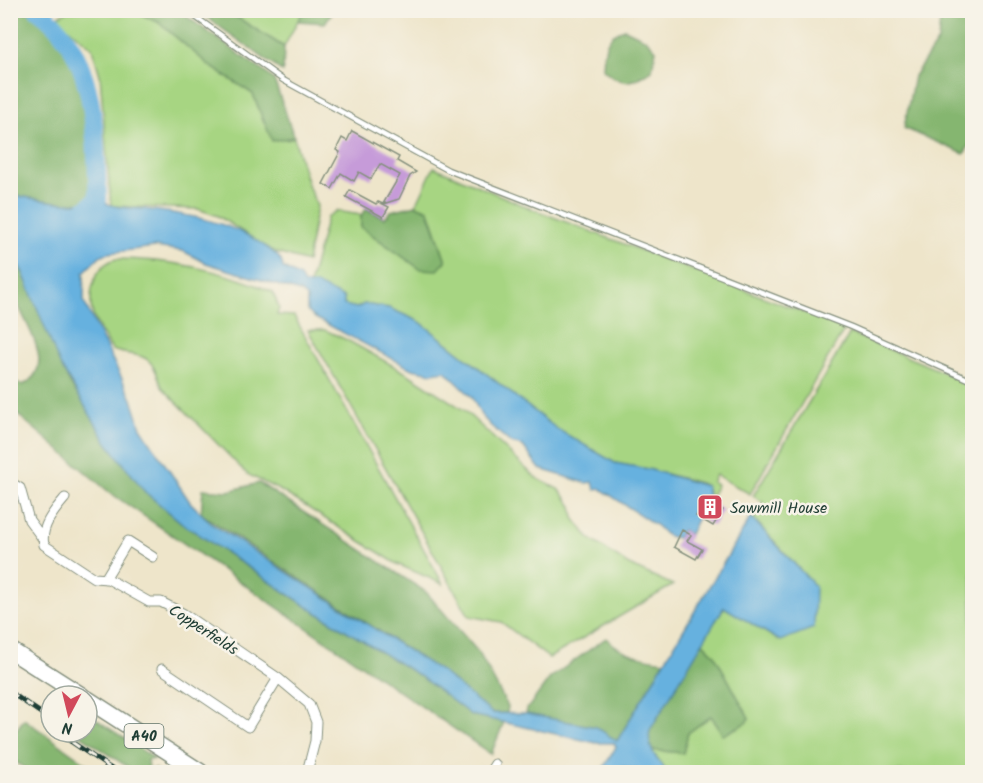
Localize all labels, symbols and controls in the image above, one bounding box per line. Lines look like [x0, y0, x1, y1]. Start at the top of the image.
building icon: Sawmill House [695, 492, 725, 522]
place label: Sawmill House [730, 496, 827, 521]
street label: Copperfields [163, 598, 243, 662]
north arrow [39, 684, 99, 744]
text: N [61, 714, 74, 740]
road number: A40 [124, 724, 164, 748]

